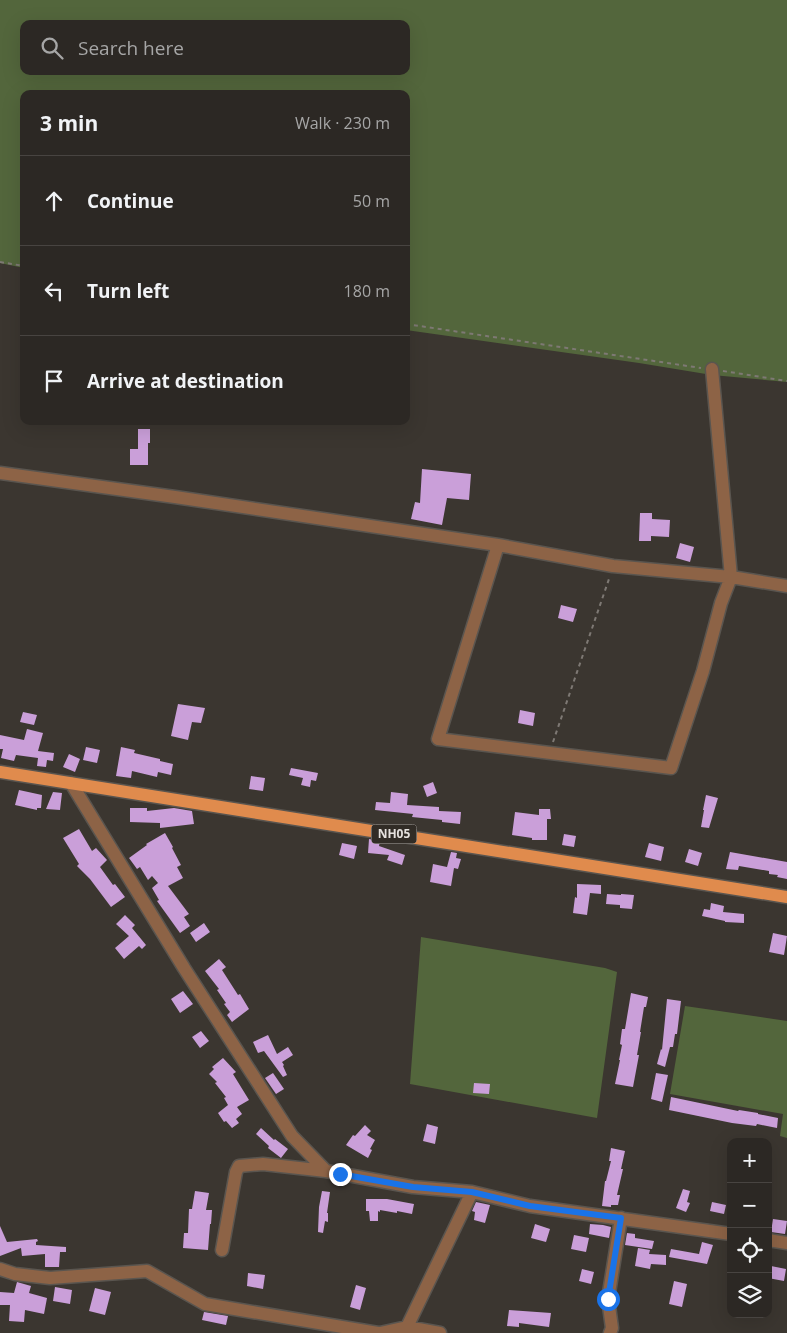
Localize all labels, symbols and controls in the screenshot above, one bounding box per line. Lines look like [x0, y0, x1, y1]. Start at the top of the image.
search box [20, 20, 410, 75]
icon: search [38, 34, 66, 62]
text: Search here [78, 35, 184, 61]
text: 3 min [40, 109, 98, 137]
text: Walk · 230 m [295, 112, 390, 134]
icon: ahead [40, 187, 68, 215]
text: Continue [87, 188, 174, 214]
text: 50 m [353, 190, 390, 212]
icon: left [40, 277, 68, 305]
text: Turn left [87, 278, 169, 304]
text: 180 m [344, 280, 390, 302]
icon: arrive [40, 367, 68, 395]
text: Arrive at destination [87, 368, 284, 394]
road number: NH05 [372, 824, 416, 844]
map controls [727, 1138, 772, 1318]
button: + [727, 1138, 772, 1183]
route end [329, 1163, 352, 1186]
button: − [727, 1183, 772, 1228]
button: locate [727, 1228, 772, 1273]
button: layers [727, 1273, 772, 1318]
route start [597, 1288, 620, 1311]

